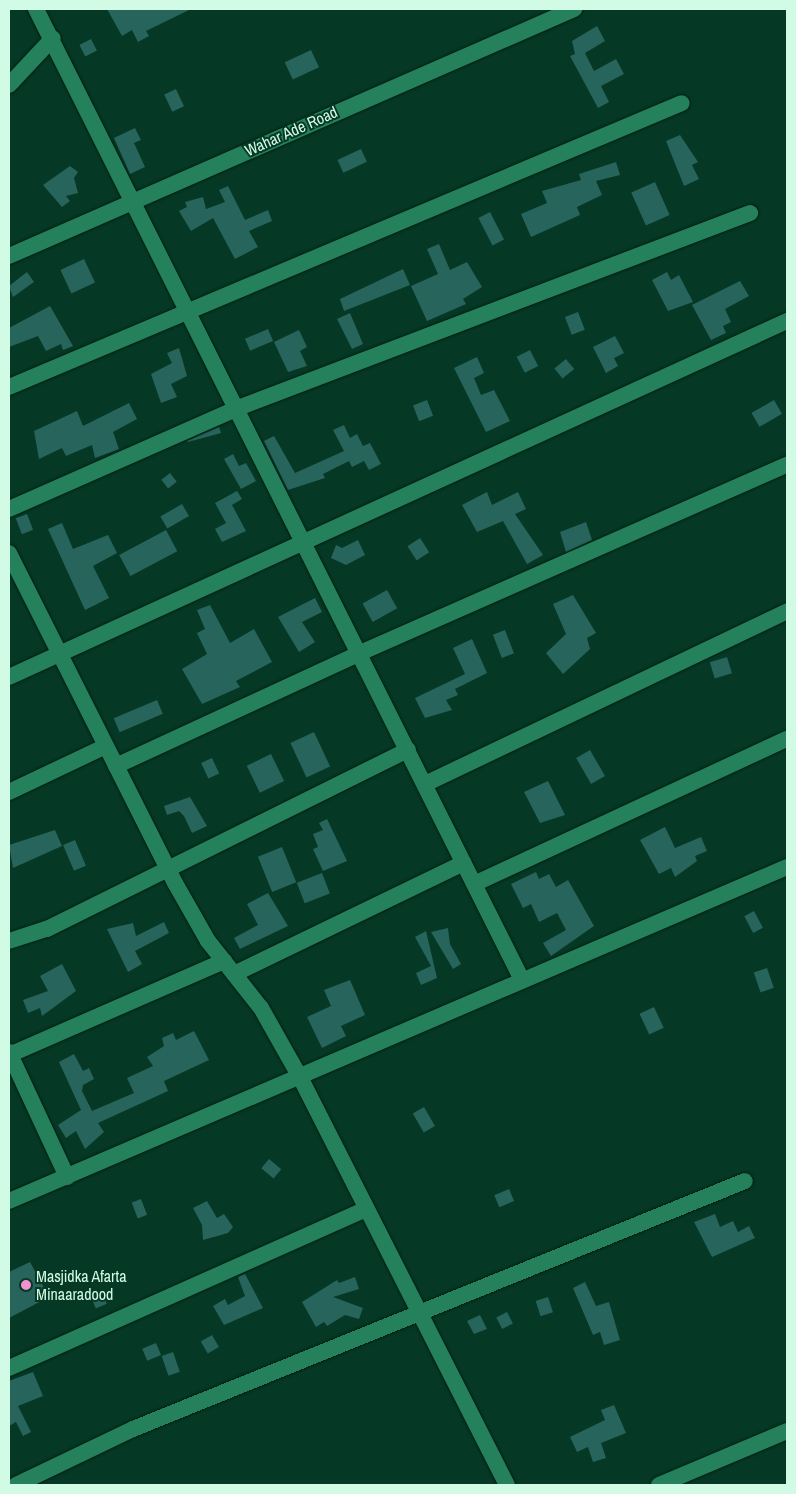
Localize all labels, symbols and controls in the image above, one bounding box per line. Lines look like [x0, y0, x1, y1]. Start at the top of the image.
street label: Wahar Ade Road [241, 102, 341, 160]
place label: Masjidka Afarta Minaaradood [36, 1266, 127, 1304]
marker: Masjidka Afarta Minaaradood [20, 1279, 32, 1291]

